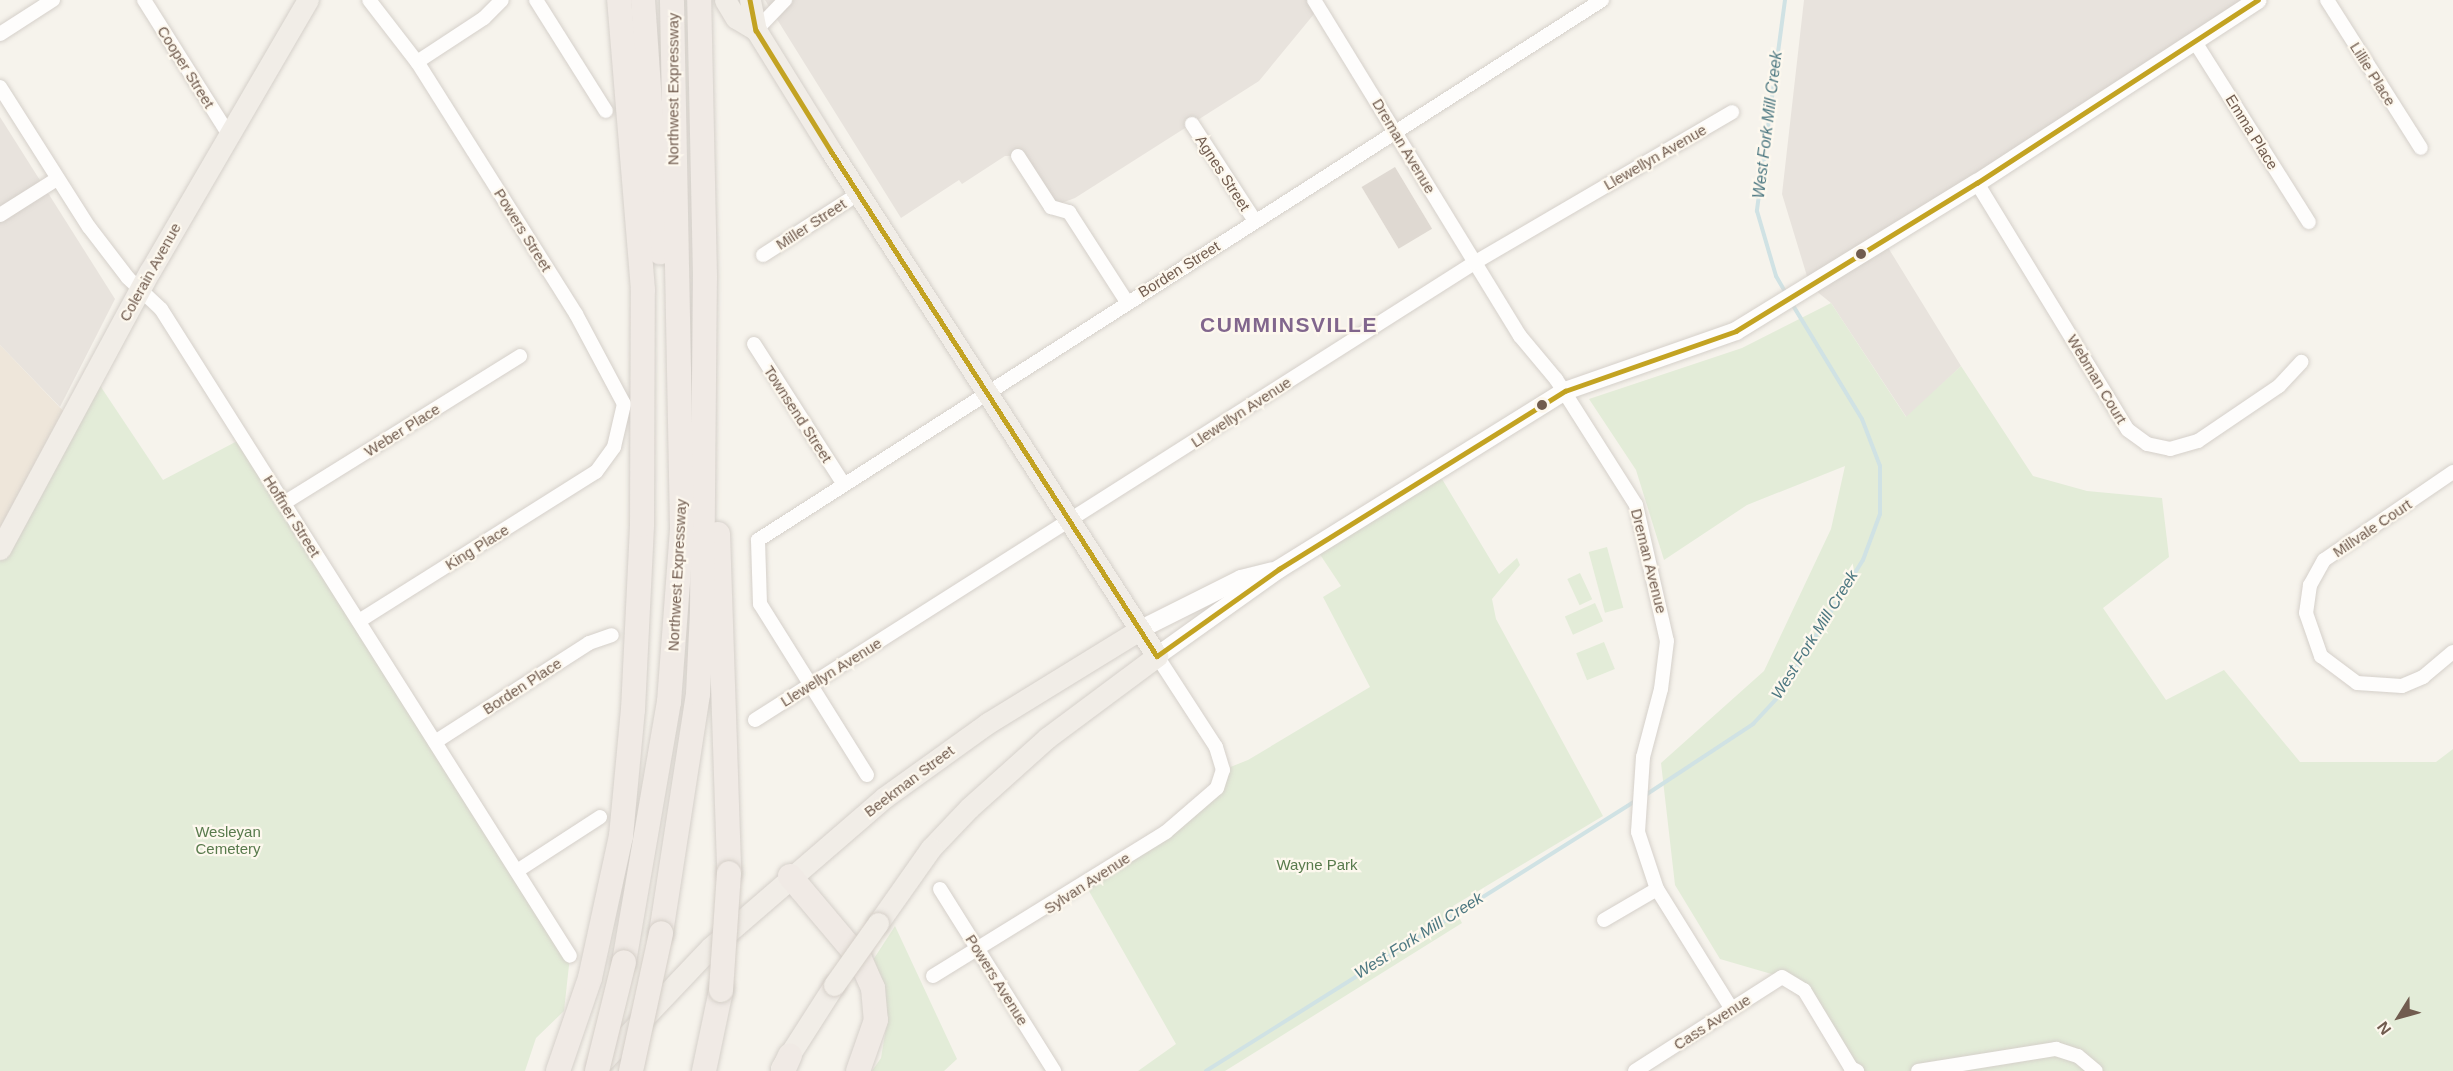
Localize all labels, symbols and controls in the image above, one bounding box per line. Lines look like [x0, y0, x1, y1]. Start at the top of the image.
street label: Northwest Expressway [664, 13, 682, 165]
street label: Cooper Street [154, 23, 218, 111]
street label: Lillie Place [2346, 39, 2400, 109]
water label: West Fork Mill Creek [1749, 50, 1787, 200]
street label: Emma Place [2222, 91, 2282, 173]
street label: Dreman Avenue [1368, 95, 1440, 197]
street label: Llewellyn Avenue [1600, 120, 1710, 194]
street label: Agnes Street [1192, 132, 1254, 214]
street label: Powers Street [490, 185, 556, 275]
street label: Miller Street [773, 195, 849, 253]
street label: Colerain Avenue [115, 219, 185, 325]
street label: Borden Street [1135, 237, 1223, 301]
unlabelled marker [1855, 248, 1867, 260]
district label: CUMMINSVILLE [1200, 312, 1378, 338]
street label: Webman Court [2063, 331, 2131, 427]
street label: Townsend Street [760, 362, 836, 466]
street label: Llewellyn Avenue [1187, 373, 1295, 451]
unlabelled marker [1536, 399, 1548, 411]
street label: Weber Place [361, 400, 443, 460]
street label: Hoffner Street [260, 472, 324, 560]
street label: Millvale Court [2329, 495, 2415, 561]
street label: Northwest Expressway [664, 498, 690, 652]
street label: Dreman Avenue [1627, 506, 1671, 616]
street label: King Place [442, 520, 512, 574]
water label: West Fork Mill Creek [1768, 567, 1862, 703]
street label: Llewellyn Avenue [777, 634, 885, 710]
street label: Borden Place [479, 654, 565, 718]
street label: Beekman Street [861, 741, 957, 821]
park label: Wesleyan Cemetery [195, 822, 261, 857]
street label: Sylvan Avenue [1040, 848, 1134, 918]
park label: Wayne Park [1276, 856, 1358, 874]
water label: West Fork Mill Creek [1351, 889, 1487, 983]
street label: Powers Avenue [962, 931, 1032, 1029]
north arrow [2369, 987, 2429, 1047]
street label: Cass Avenue [1670, 990, 1754, 1054]
text: N [2374, 1018, 2394, 1038]

